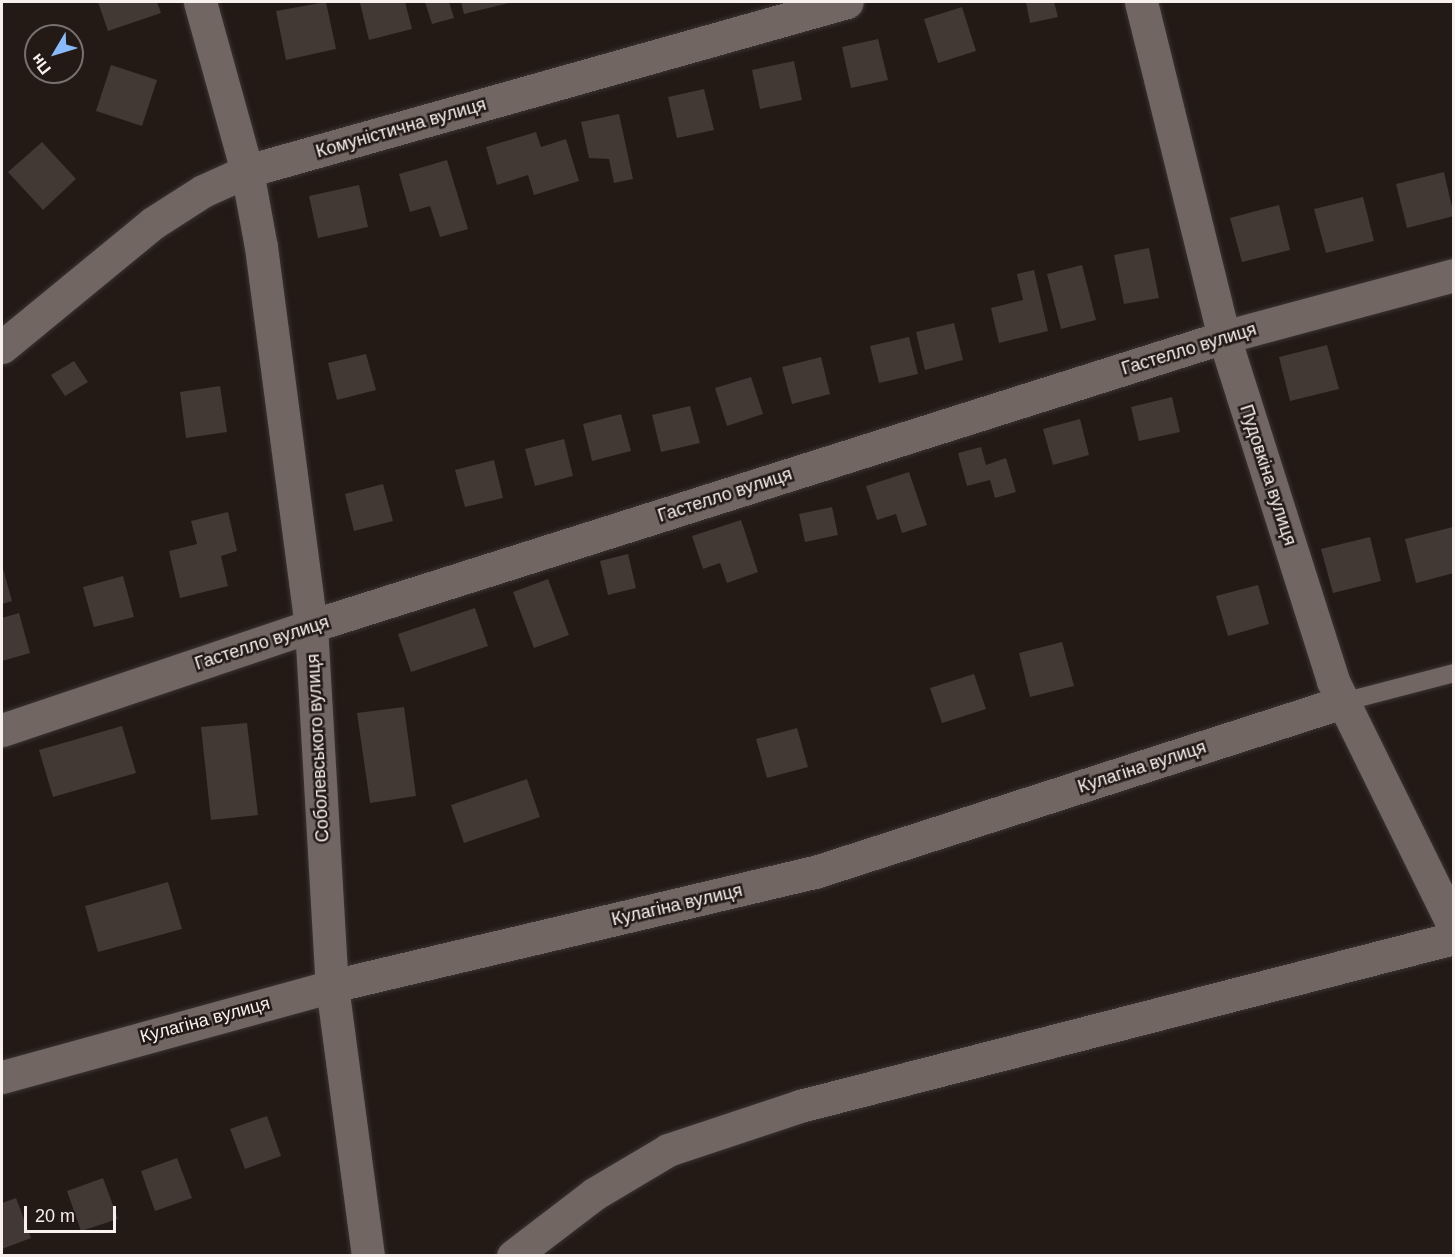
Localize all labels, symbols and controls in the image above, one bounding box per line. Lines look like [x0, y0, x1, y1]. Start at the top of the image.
north arrow [24, 24, 84, 84]
text: Пн [28, 51, 54, 78]
street label: Комуністична вулиця [313, 93, 489, 163]
street label: Гастелло вулиця [1119, 318, 1259, 380]
street label: Пудовкіна вулиця [1235, 402, 1301, 548]
street label: Гастелло вулиця [655, 463, 795, 527]
street label: Гастелло вулиця [192, 611, 332, 675]
street label: Соболевського вулиця [302, 653, 334, 843]
street label: Кулагіна вулиця [1075, 736, 1209, 798]
street label: Кулагіна вулиця [610, 879, 744, 931]
street label: Кулагіна вулиця [138, 992, 272, 1048]
scale bar [27, 1194, 118, 1232]
text: 20 m [35, 1206, 75, 1226]

